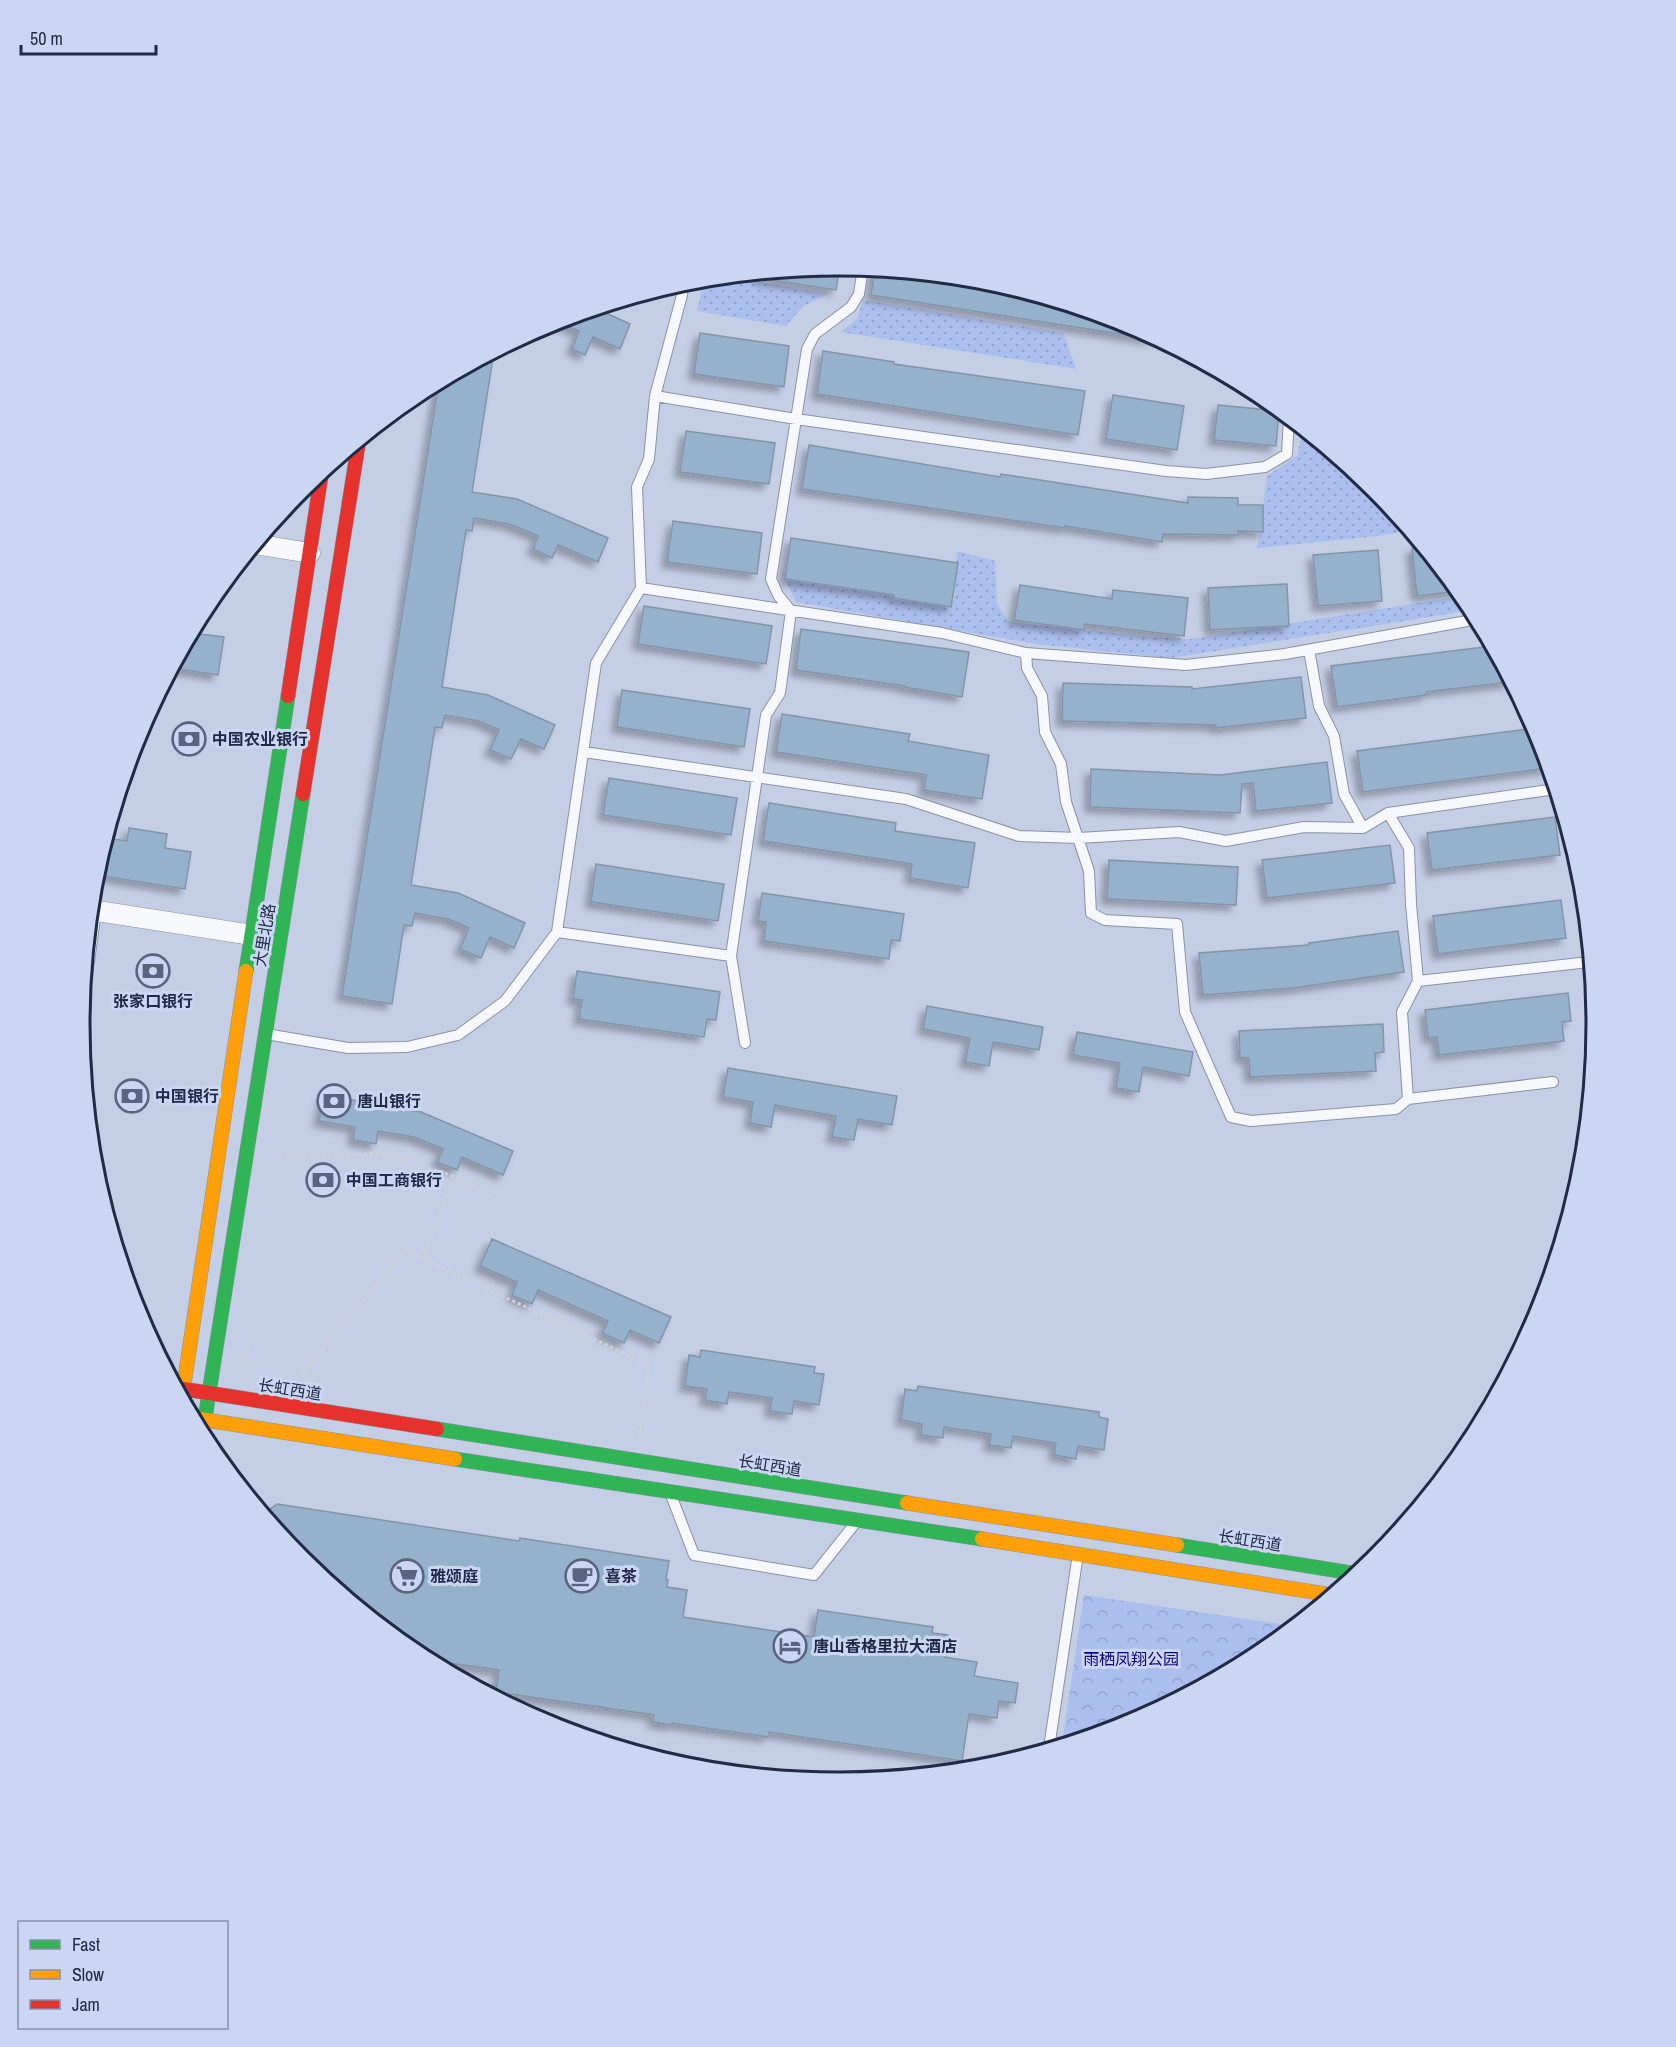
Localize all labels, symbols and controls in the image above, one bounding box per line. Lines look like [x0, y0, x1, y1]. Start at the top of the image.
scale bar [21, 18, 156, 56]
text: 50 m [30, 26, 63, 51]
bank icon: 中国农业银行 [171, 721, 207, 757]
place label: 中国农业银行 [212, 728, 308, 750]
street label: 大里北路 [248, 902, 280, 968]
bank icon: 张家口银行 [135, 953, 171, 989]
place label: 张家口银行 [113, 990, 193, 1012]
bank icon: 中国银行 [114, 1078, 150, 1114]
bank icon: 唐山银行 [316, 1083, 352, 1119]
place label: 中国银行 [155, 1085, 219, 1107]
place label: 唐山银行 [357, 1090, 421, 1112]
bank icon: 中国工商银行 [305, 1162, 341, 1198]
place label: 中国工商银行 [346, 1169, 442, 1191]
street label: 长虹西道 [257, 1373, 323, 1405]
street label: 长虹西道 [737, 1449, 803, 1481]
street label: 长虹西道 [1217, 1524, 1283, 1556]
supermarket icon: 雅颂庭 [389, 1558, 425, 1594]
cafe icon: 喜茶 [564, 1558, 600, 1594]
place label: 雅颂庭 [430, 1565, 478, 1587]
place label: 喜茶 [605, 1565, 637, 1587]
hotel icon: 唐山香格里拉大酒店 [772, 1628, 808, 1664]
place label: 唐山香格里拉大酒店 [813, 1635, 957, 1657]
park label: 雨栖凤翔公园 [1083, 1648, 1179, 1670]
legend [18, 1921, 228, 2029]
text: Fast [72, 1932, 100, 1957]
text: Slow [72, 1962, 104, 1987]
text: Jam [72, 1992, 100, 2017]

